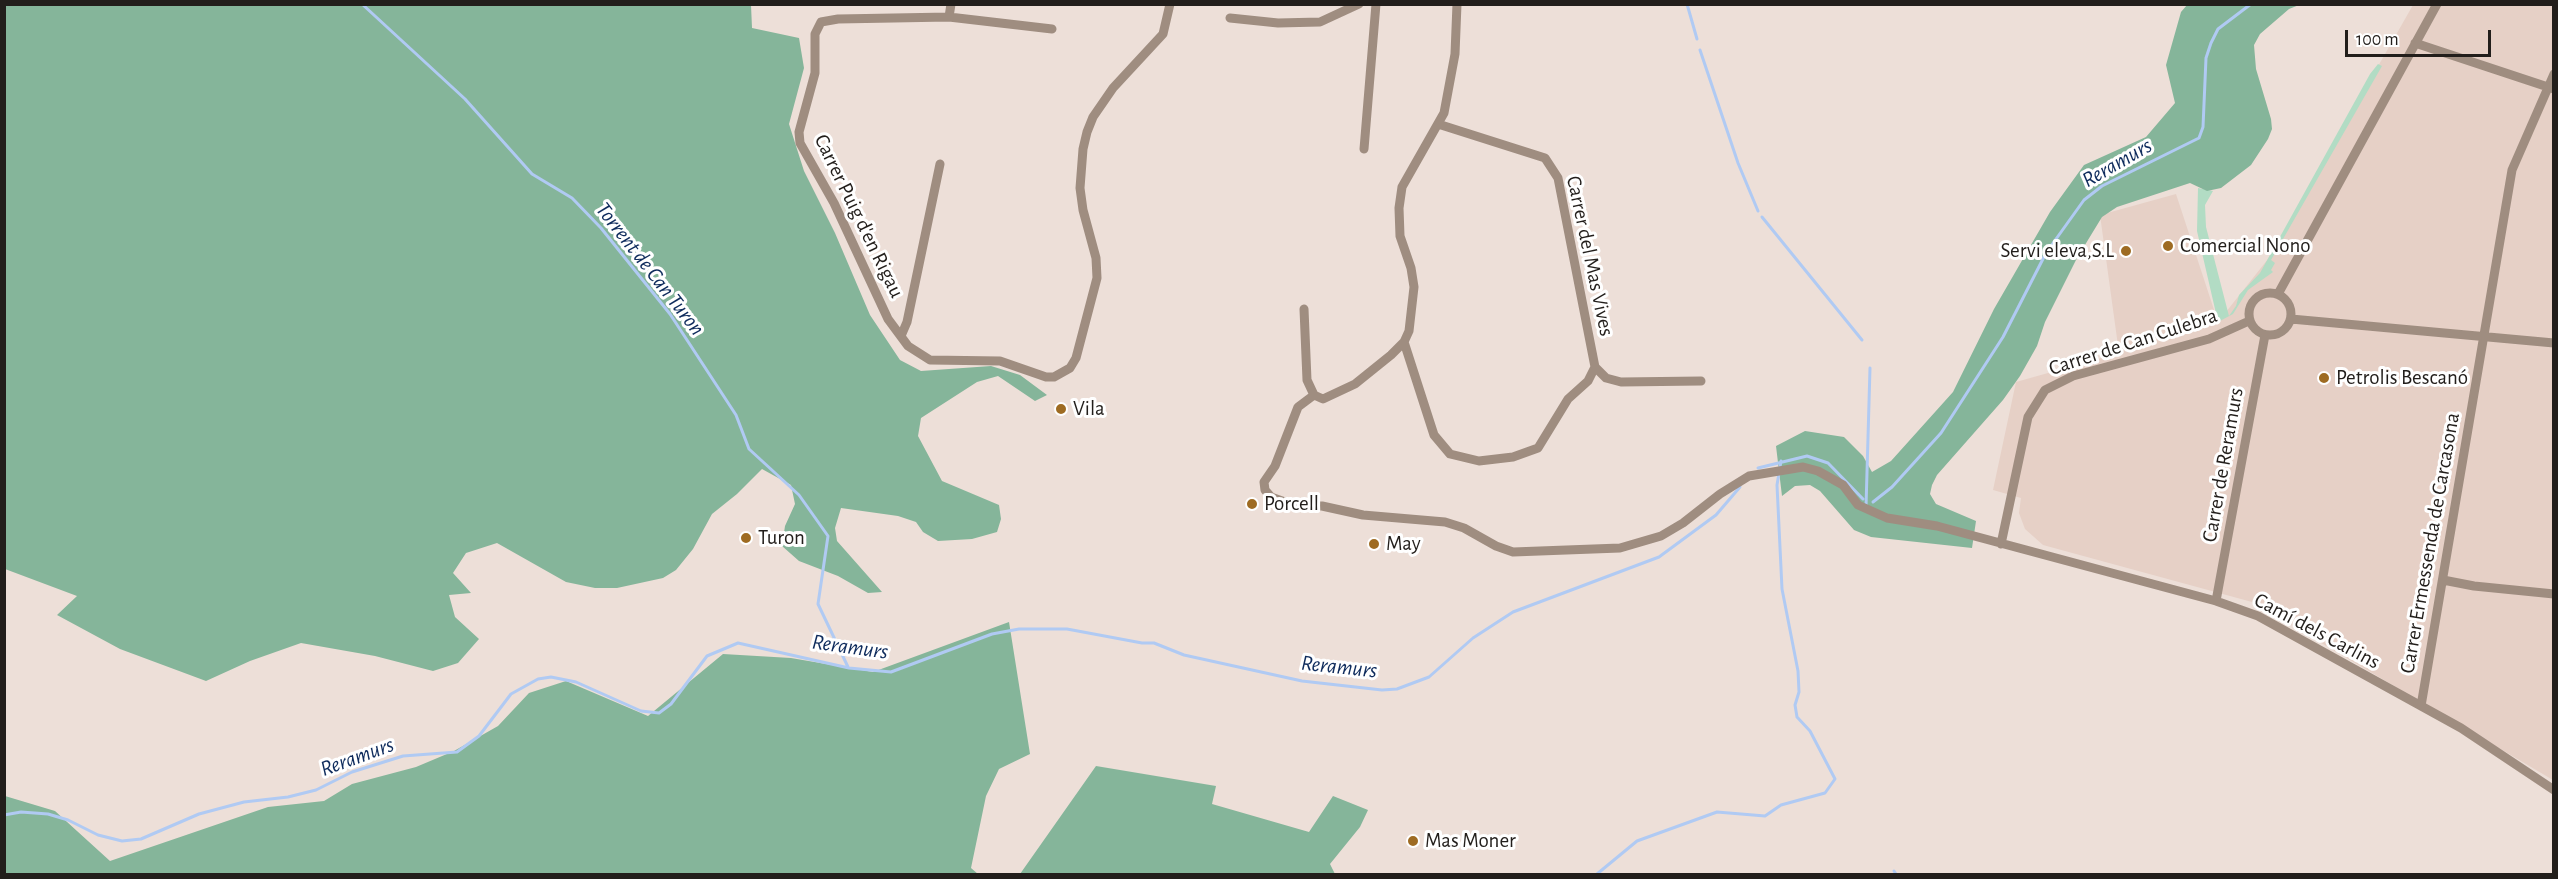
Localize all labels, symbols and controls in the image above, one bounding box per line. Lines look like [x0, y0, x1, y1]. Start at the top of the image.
scale bar [2348, 18, 2494, 56]
text: 100 m [2356, 31, 2399, 49]
street label: Carrer Puig d'en Rigau [809, 130, 909, 302]
water label: Reramurs [2077, 133, 2157, 193]
street label: Carrer del Mas Vives [1561, 173, 1619, 339]
water label: Torrent de Can Turon [590, 197, 710, 341]
place label: Comercial Nono [2180, 233, 2311, 259]
place label: Servi eleva,S.L [2001, 238, 2114, 264]
marker: Comercial Nono [2161, 239, 2175, 253]
marker: Servi eleva,S.L [2119, 244, 2133, 258]
street label: Carrer de Can Culebra [2046, 303, 2220, 381]
place label: Petrolis Bescanó [2336, 365, 2468, 391]
marker: Petrolis Bescanó [2317, 371, 2331, 385]
street label: Carrer de Reramurs [2197, 386, 2249, 544]
place label: Vila [1073, 396, 1105, 422]
marker: Vila [1054, 402, 1068, 416]
street label: Carrer Ermessenda de Carcasona [2395, 411, 2465, 675]
place label: Porcell [1264, 491, 1319, 517]
marker: Porcell [1245, 497, 1259, 511]
place label: Turon [758, 525, 805, 551]
marker: Turon [739, 531, 753, 545]
place label: May [1386, 531, 1421, 557]
marker: May [1367, 537, 1381, 551]
street label: Camí dels Carlins [2250, 587, 2384, 675]
water label: Reramurs [810, 629, 890, 665]
water label: Reramurs [1300, 650, 1378, 684]
water label: Reramurs [317, 732, 397, 782]
place label: Mas Moner [1425, 828, 1516, 854]
marker: Mas Moner [1406, 834, 1420, 848]

